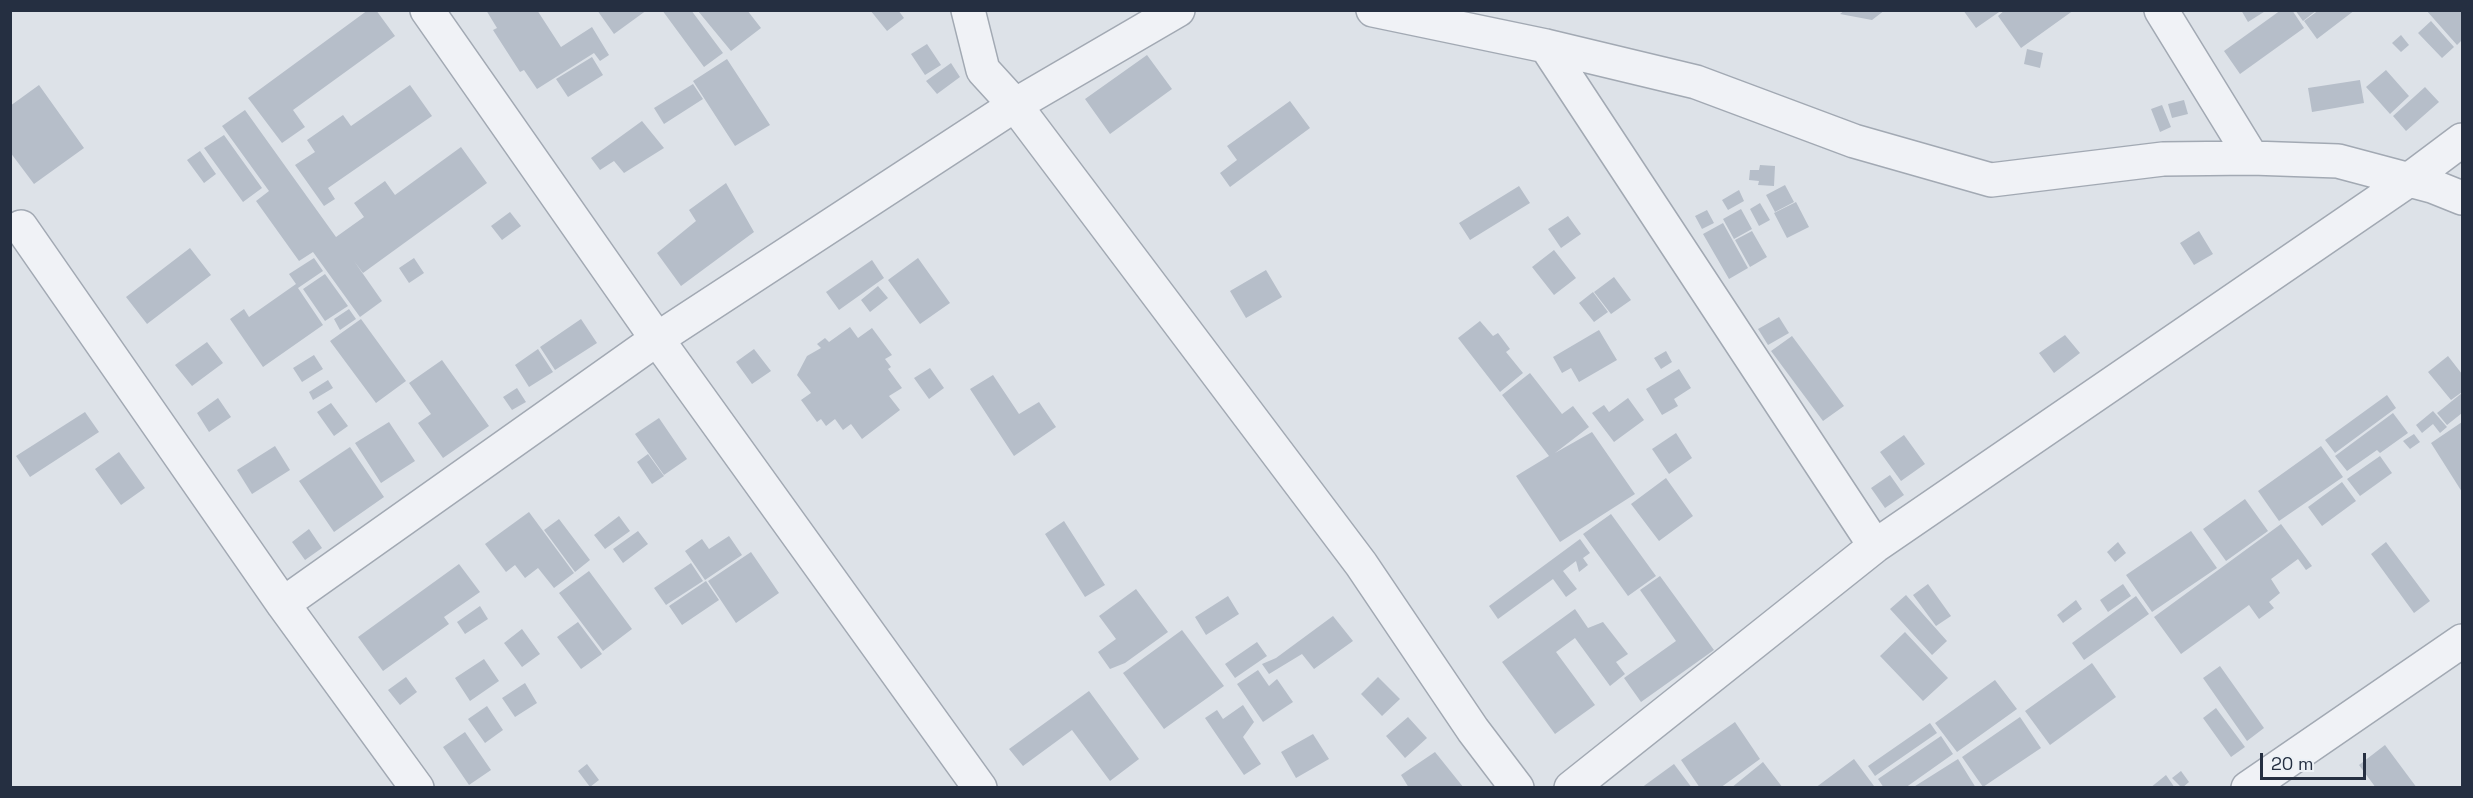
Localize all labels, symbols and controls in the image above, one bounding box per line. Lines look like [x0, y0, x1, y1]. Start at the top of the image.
scale bar [2263, 741, 2370, 779]
text: 20 m [2271, 752, 2314, 775]

